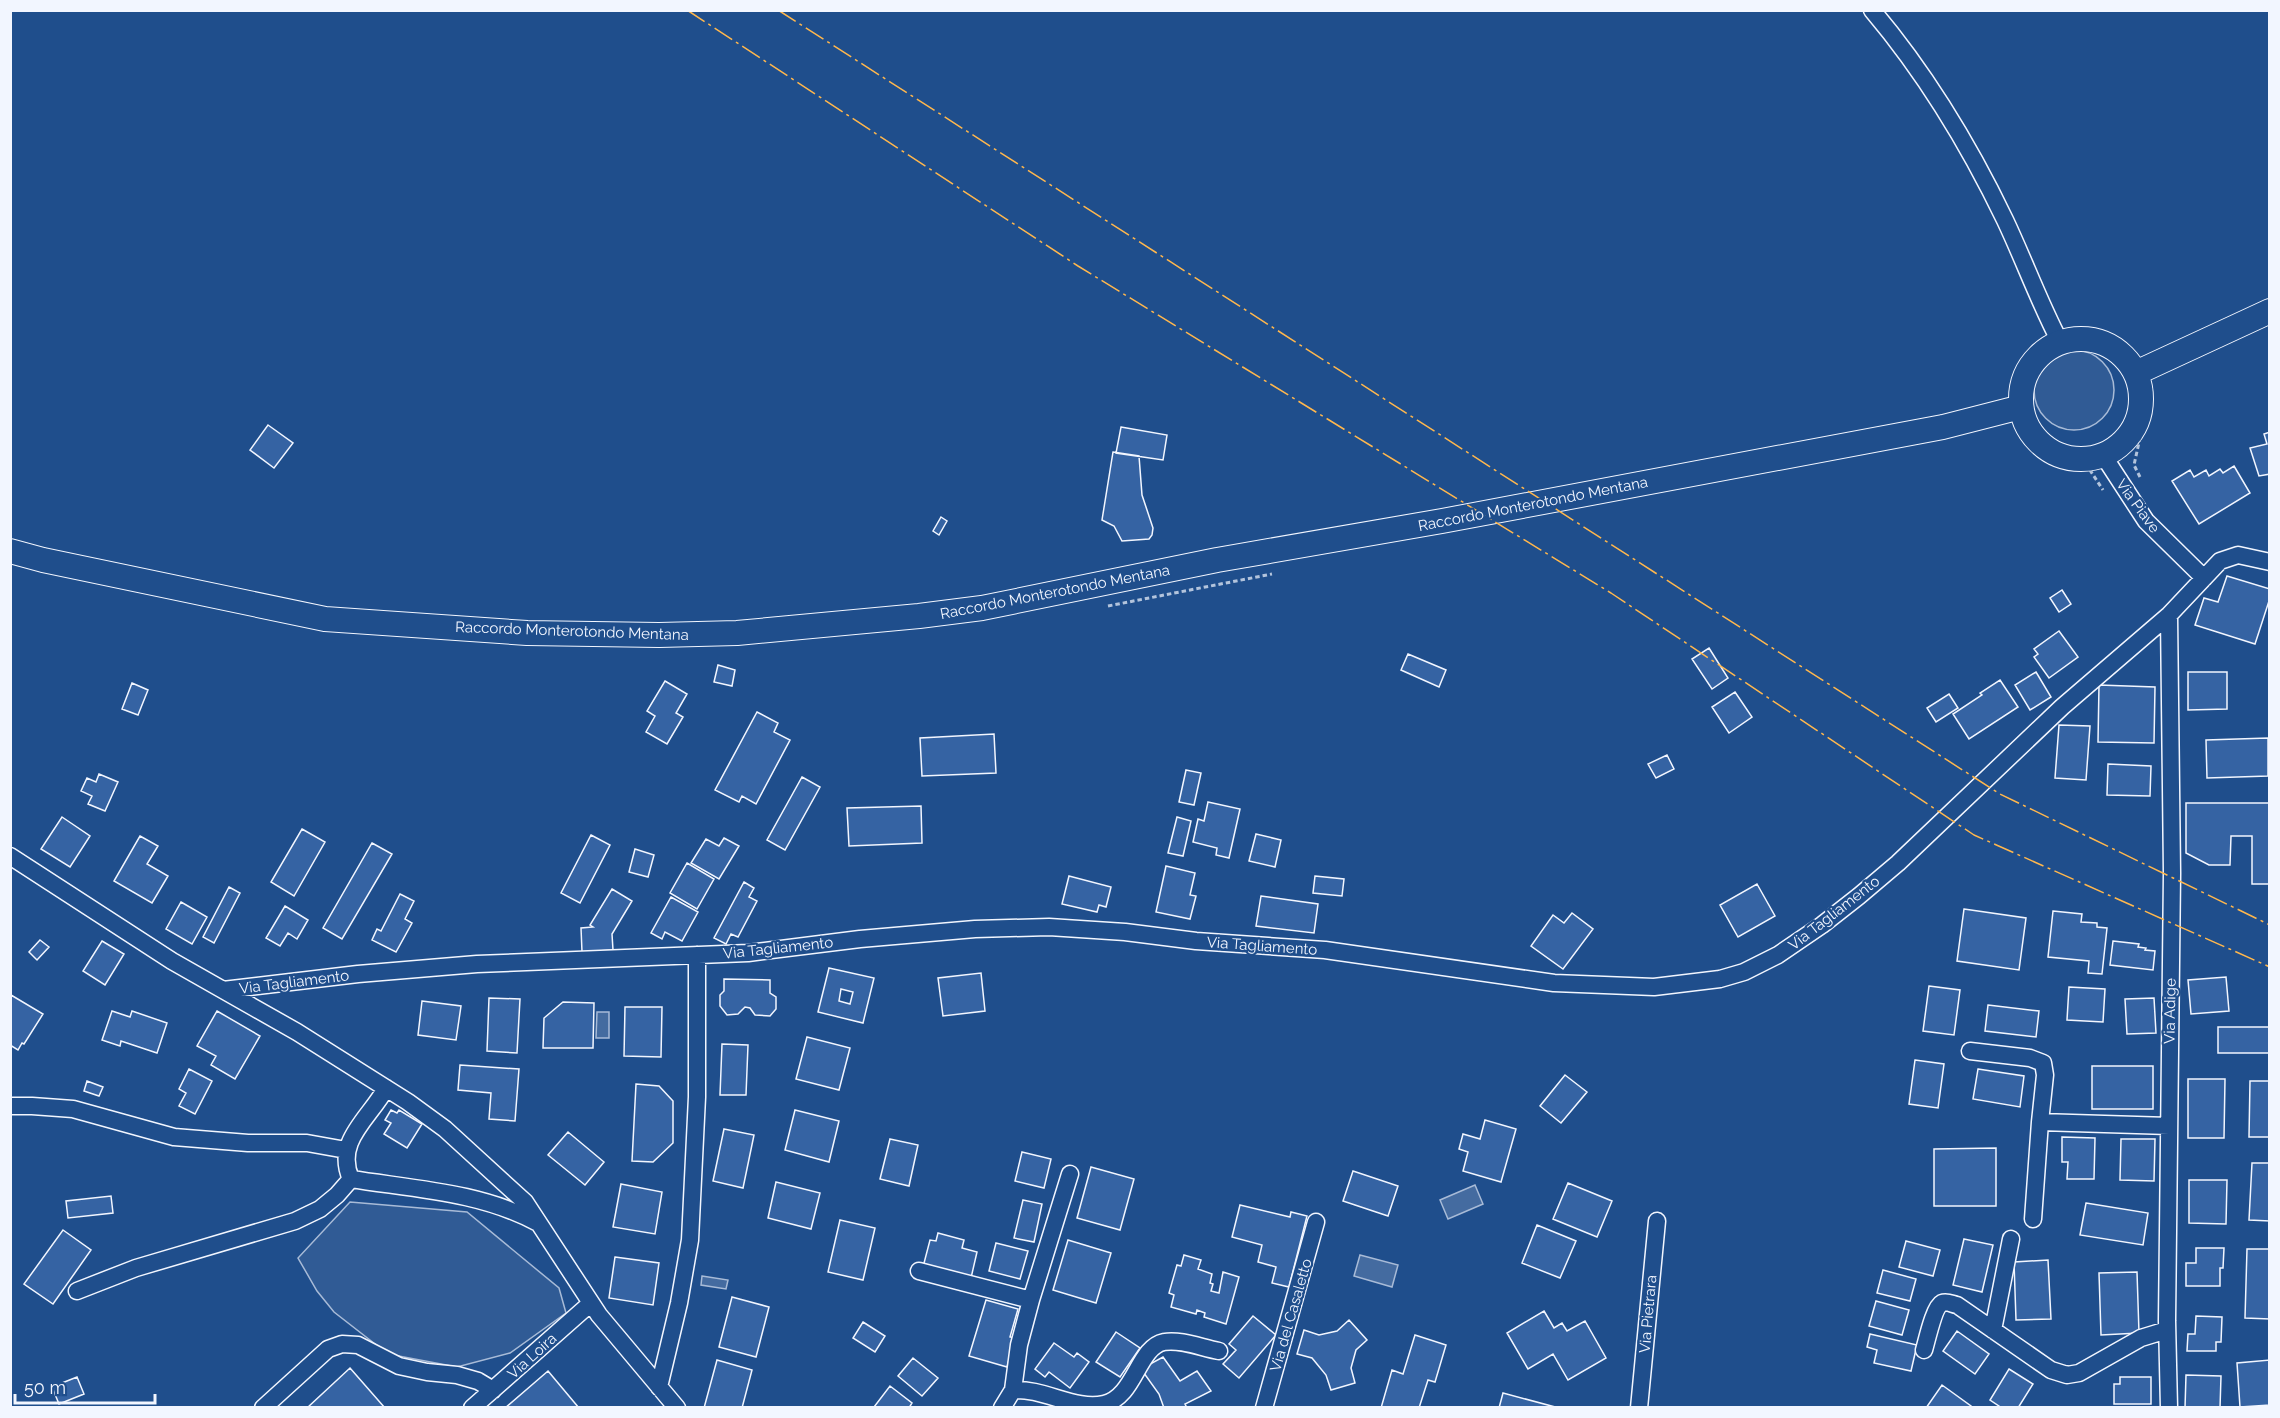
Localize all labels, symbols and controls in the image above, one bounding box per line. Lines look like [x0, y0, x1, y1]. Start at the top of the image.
street label: Raccordo Monterotondo Mentana [1417, 473, 1649, 535]
street label: Via Piave [2112, 475, 2164, 537]
street label: Raccordo Monterotondo Mentana [939, 561, 1171, 623]
street label: Raccordo Monterotondo Mentana [455, 618, 689, 644]
street label: Via Tagliamento [1785, 872, 1883, 954]
street label: Via Tagliamento [722, 933, 834, 963]
street label: Via Tagliamento [1206, 933, 1318, 959]
street label: Via Tagliamento [238, 966, 350, 998]
street label: Via Adige [2160, 978, 2180, 1044]
street label: Via del Casaletto [1266, 1256, 1316, 1374]
street label: Via Pietrara [1636, 1274, 1660, 1354]
street label: Via Loira [504, 1329, 560, 1383]
scale bar [15, 1367, 154, 1405]
text: 50 m [24, 1377, 66, 1398]

